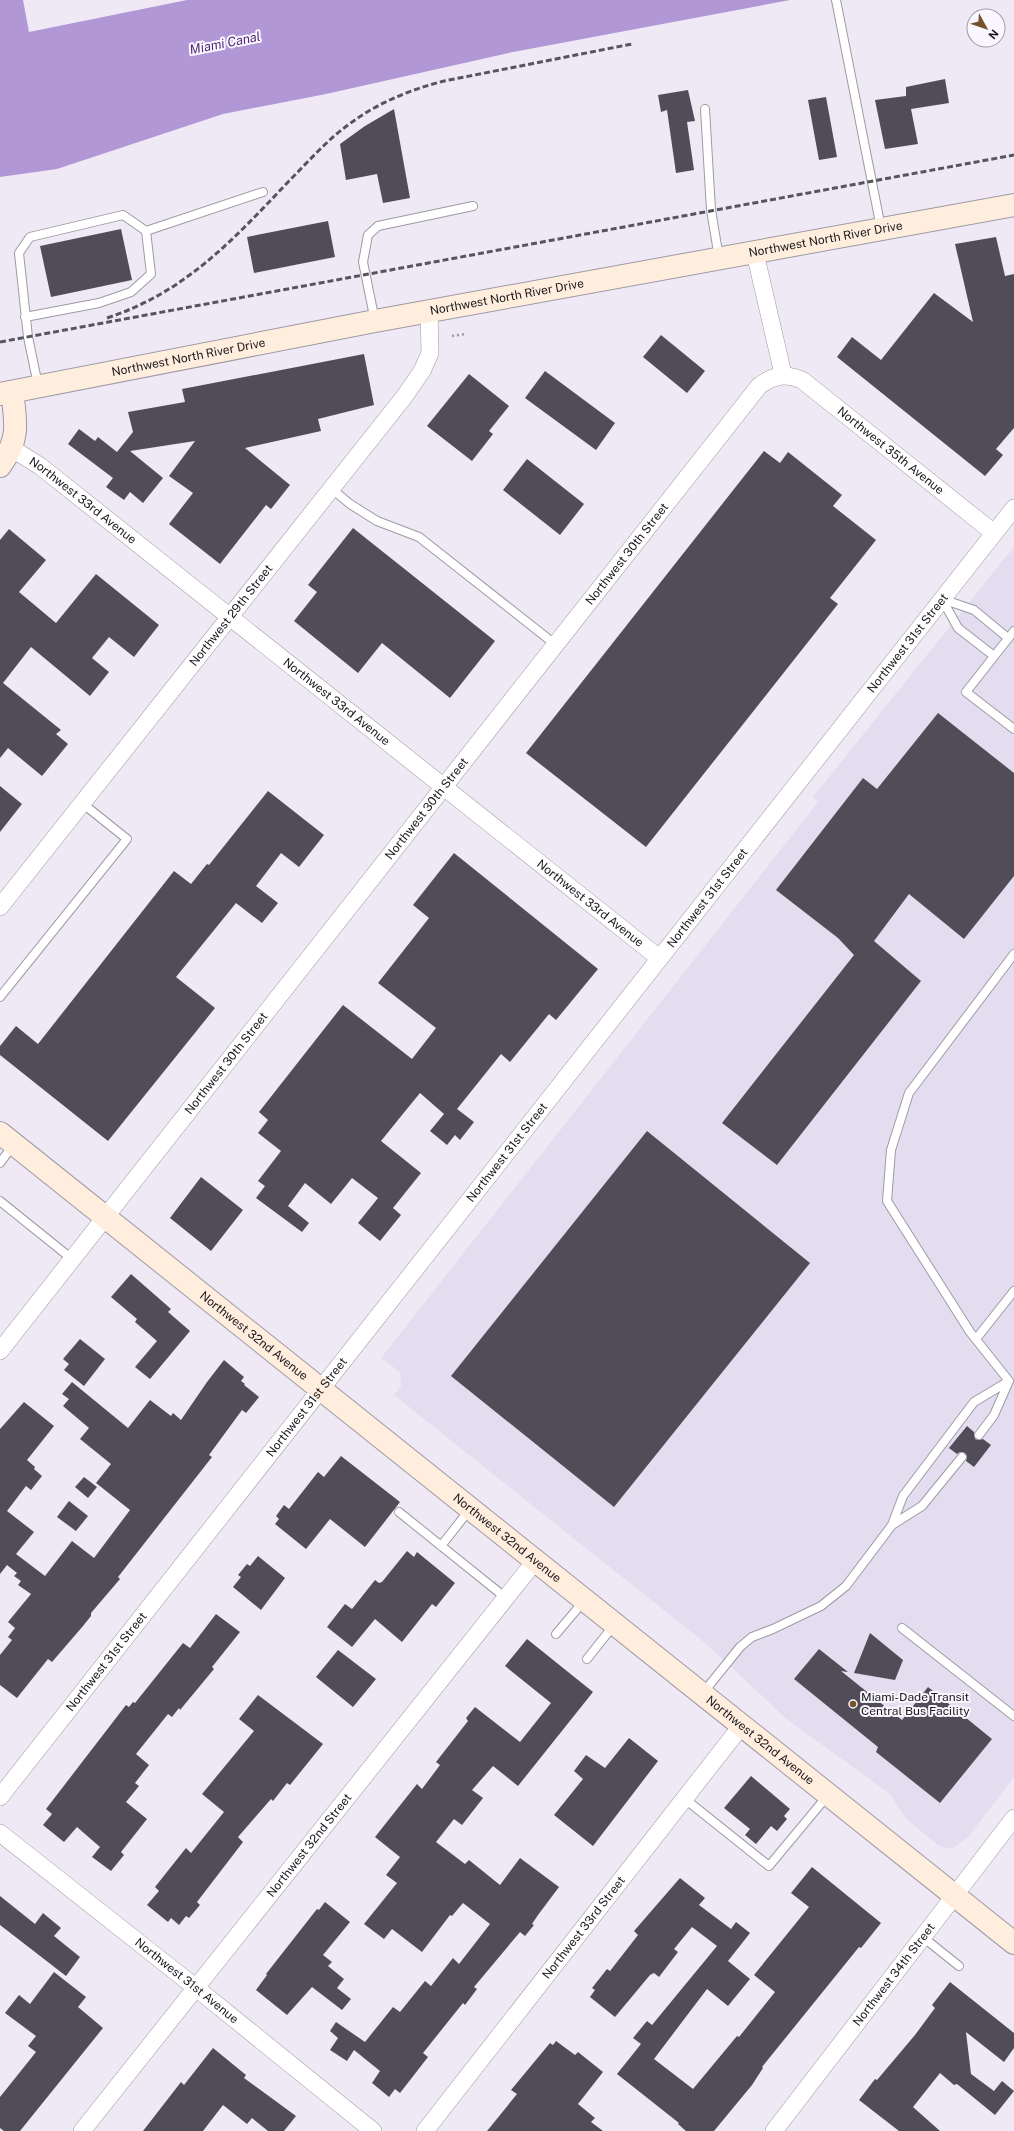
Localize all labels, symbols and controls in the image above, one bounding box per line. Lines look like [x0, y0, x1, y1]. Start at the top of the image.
north arrow [966, 8, 1006, 48]
text: N [986, 27, 1001, 42]
water label: Miami Canal [188, 29, 262, 57]
street label: Northwest North River Drive [747, 218, 904, 260]
street label: Northwest North River Drive [429, 276, 585, 318]
street label: Northwest North River Drive [110, 335, 267, 379]
street label: Northwest 35th Avenue [835, 404, 947, 497]
street label: Northwest 33rd Avenue [27, 454, 139, 547]
street label: Northwest 30th Street [583, 500, 671, 608]
street label: Northwest 29th Street [187, 562, 276, 669]
street label: Northwest 31st Street [864, 591, 951, 696]
street label: Northwest 33rd Avenue [280, 655, 393, 748]
street label: Northwest 30th Street [382, 755, 471, 862]
street label: Northwest 31st Street [664, 845, 751, 950]
street label: Northwest 33rd Avenue [534, 857, 647, 950]
street label: Northwest 30th Street [182, 1009, 271, 1117]
street label: Northwest 31st Street [464, 1100, 551, 1205]
street label: Northwest 32nd Avenue [197, 1288, 311, 1383]
street label: Northwest 31st Street [263, 1355, 350, 1460]
street label: Northwest 32nd Avenue [450, 1491, 564, 1586]
street label: Northwest 31st Street [63, 1609, 150, 1714]
place label: Miami-Dade Transit Central Bus Facility [861, 1690, 970, 1718]
street label: Northwest 32nd Avenue [703, 1693, 817, 1788]
marker: Miami-Dade Transit Central Bus Facility [848, 1699, 858, 1709]
street label: Northwest 32nd Street [264, 1791, 355, 1900]
street label: Northwest 33rd Street [539, 1873, 628, 1982]
street label: Northwest 34th Street [850, 1920, 938, 2029]
street label: Northwest 31st Avenue [132, 1935, 241, 2026]

